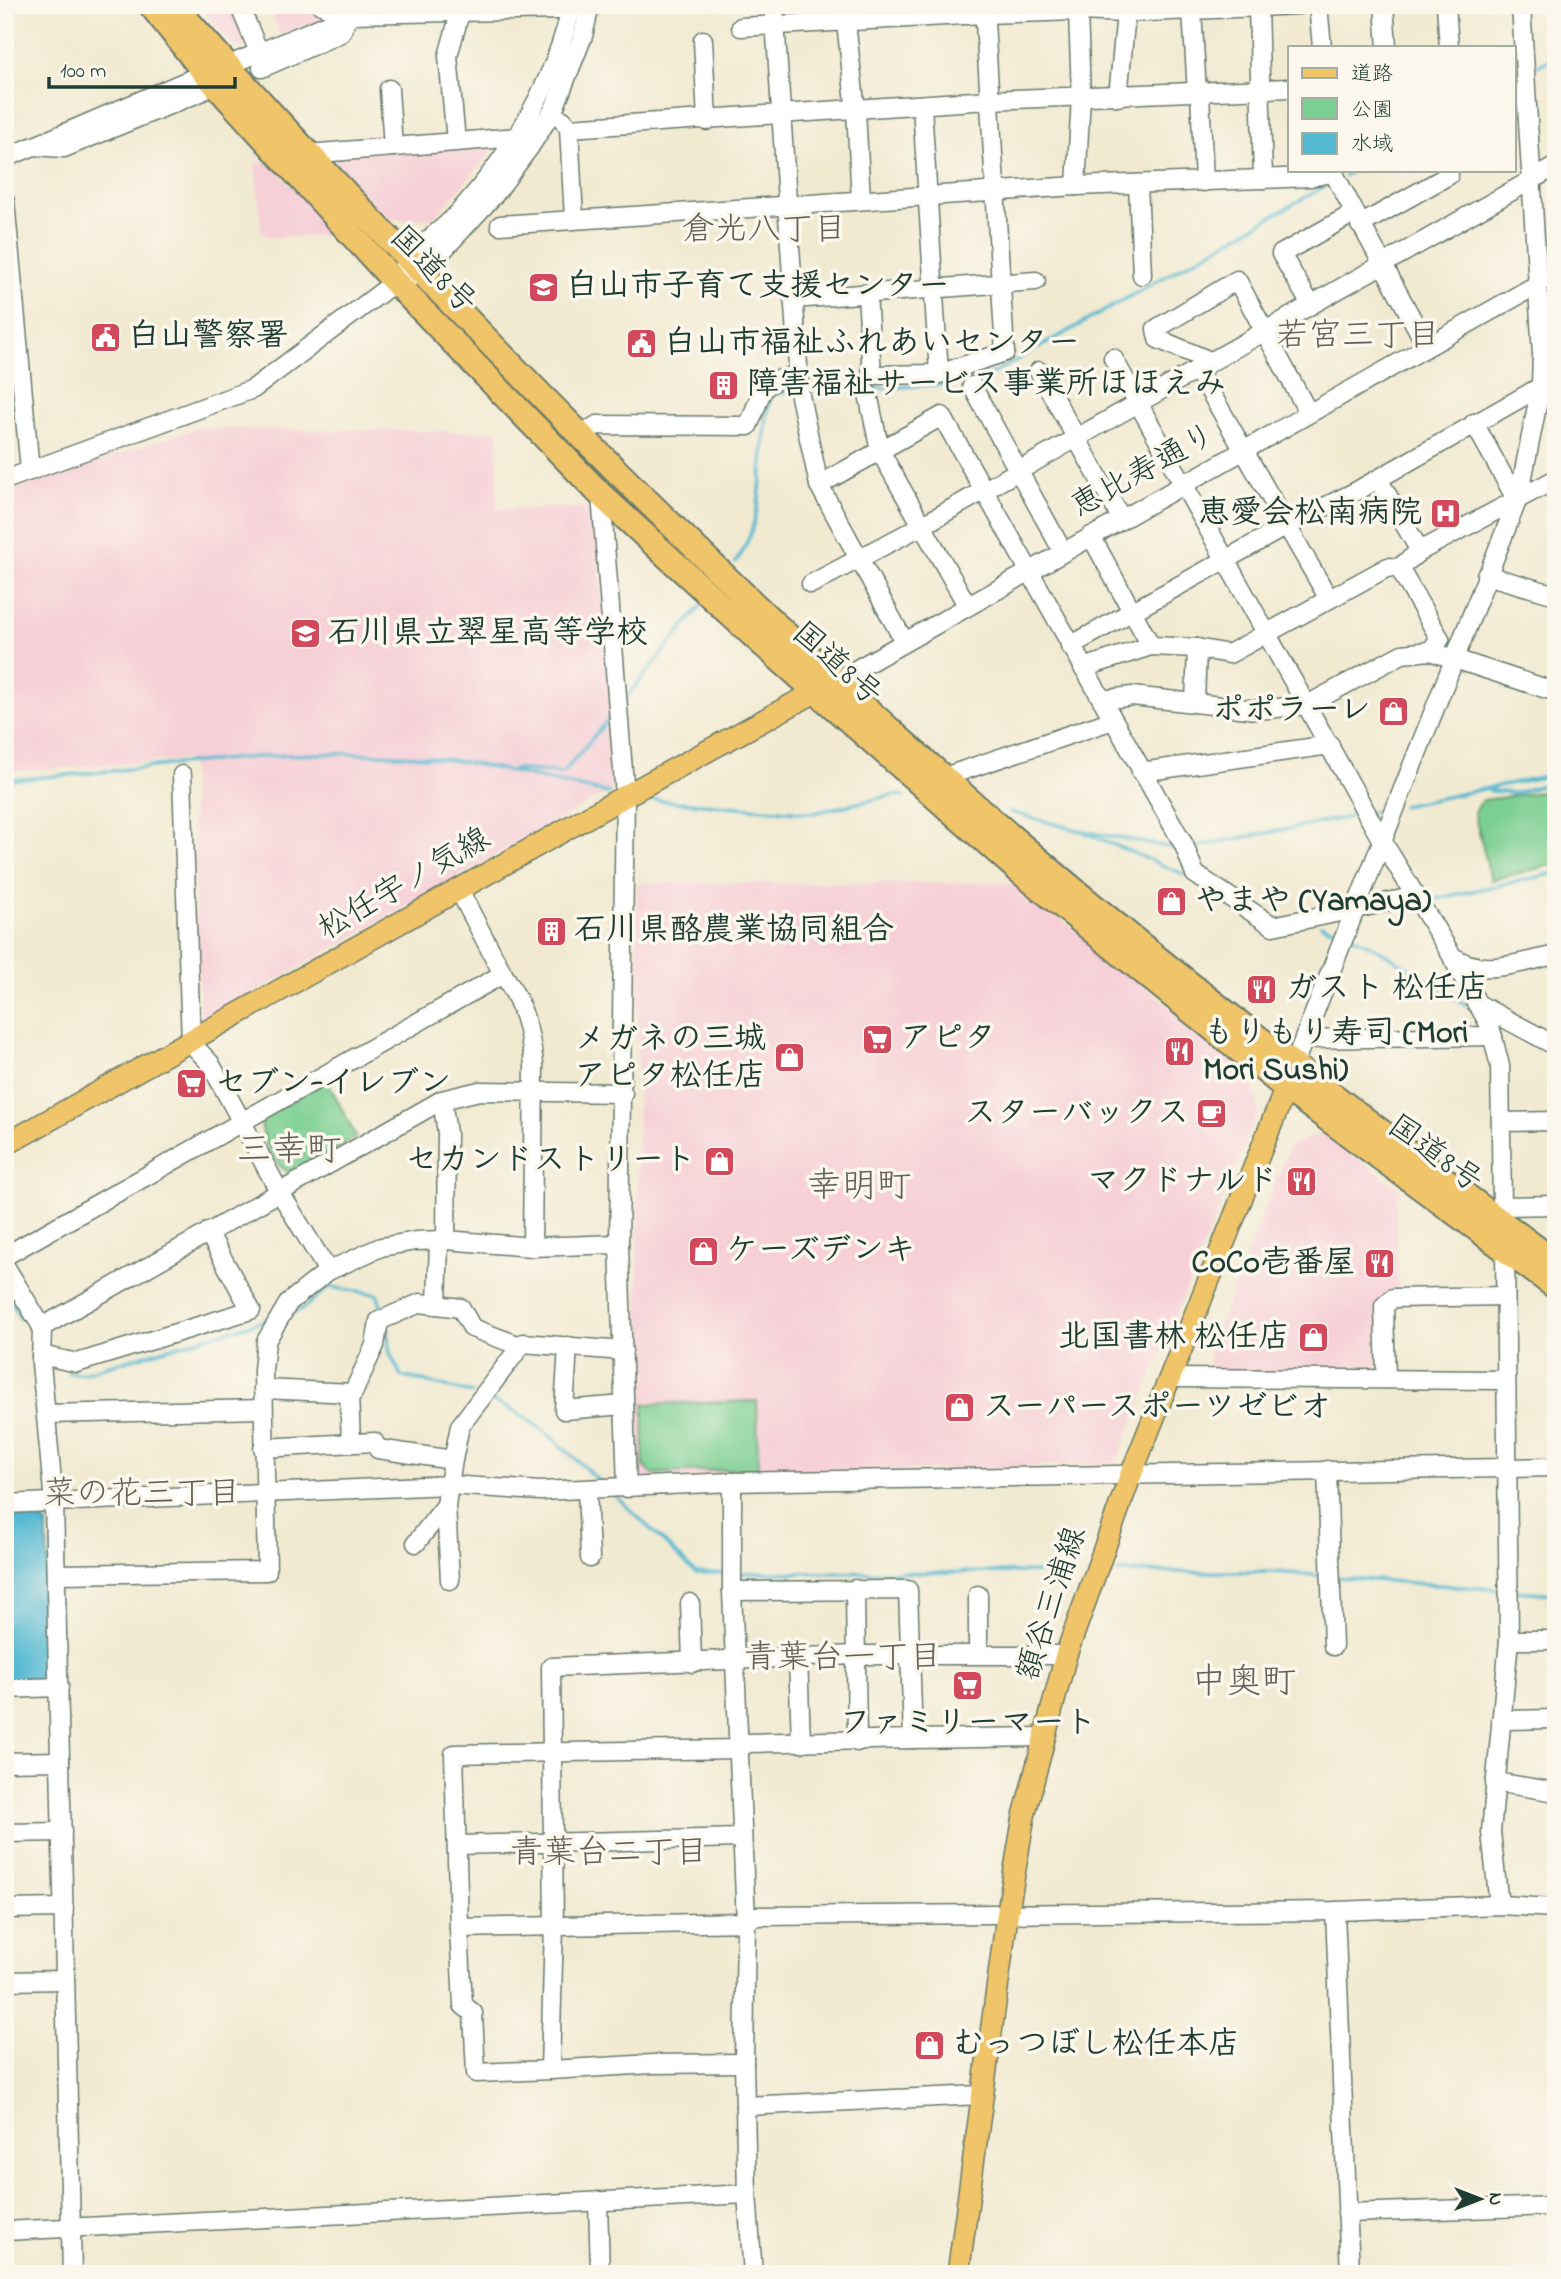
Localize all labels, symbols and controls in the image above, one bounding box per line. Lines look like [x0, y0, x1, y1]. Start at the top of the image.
scale bar [49, 46, 234, 90]
legend [1288, 46, 1516, 172]
text: 100 m [60, 57, 106, 87]
text: 道路 [1351, 60, 1393, 90]
text: 公園 [1351, 96, 1393, 126]
text: 水域 [1351, 130, 1393, 160]
district label: 倉光八丁目 [682, 207, 847, 255]
street label: 国道8号 [378, 216, 486, 326]
place label: 白山市子育て支援センター [566, 264, 950, 311]
school or university icon: 白山市子育て支援センター [526, 270, 560, 304]
district label: 若宮三丁目 [1276, 313, 1441, 361]
place label: 白山警察署 [128, 314, 288, 361]
public building icon: 白山警察署 [88, 320, 122, 354]
place label: 白山市福祉ふれあいセンター [664, 321, 1080, 368]
public building icon: 白山市福祉ふれあいセンター [624, 327, 658, 361]
place label: 障害福祉サービス事業所ほほえみ [747, 362, 1226, 409]
building icon: 障害福祉サービス事業所ほほえみ [707, 368, 741, 402]
street label: 恵比寿通り [1063, 413, 1225, 531]
place label: 恵愛会松南病院 [1198, 491, 1422, 538]
hospital icon: 恵愛会松南病院 [1428, 497, 1462, 531]
place label: 石川県立翠星高等学校 [328, 611, 648, 658]
street label: 国道8号 [780, 611, 892, 719]
school or university icon: 石川県立翠星高等学校 [288, 617, 322, 651]
place label: ポポラーレ [1212, 688, 1371, 735]
shop icon: ポポラーレ [1377, 694, 1411, 728]
street label: 松任宇ノ気線 [310, 817, 500, 953]
place label: やまや (Yamaya) [1195, 879, 1432, 927]
shop icon: やまや (Yamaya) [1155, 885, 1189, 919]
place label: 石川県酪農業協同組合 [574, 908, 894, 955]
building icon: 石川県酪農業協同組合 [534, 914, 568, 948]
place label: ガスト 松任店 [1285, 966, 1488, 1013]
restaurant icon: ガスト 松任店 [1245, 972, 1279, 1006]
place label: もりもり寿司 (Mori Mori Sushi) [1203, 1011, 1468, 1095]
place label: アピタ [900, 1016, 996, 1063]
place label: メガネの三城 アピタ松任店 [574, 1017, 766, 1101]
supermarket icon: アピタ [860, 1022, 894, 1056]
restaurant icon: もりもり寿司 (Mori Mori Sushi) [1163, 1035, 1197, 1069]
shop icon: メガネの三城 アピタ松任店 [772, 1041, 806, 1075]
place label: セブン-イレブン [215, 1061, 451, 1108]
supermarket icon: セブン-イレブン [175, 1067, 209, 1101]
place label: スターバックス [964, 1091, 1189, 1138]
cafe icon: スターバックス [1195, 1097, 1229, 1131]
street label: 国道8号 [1376, 1104, 1492, 1206]
district label: 三幸町 [236, 1126, 342, 1177]
place label: セカンドストリート [405, 1138, 696, 1185]
shop icon: セカンドストリート [702, 1144, 736, 1178]
place label: マクドナルド [1087, 1159, 1278, 1206]
district label: 幸明町 [806, 1162, 912, 1213]
restaurant icon: マクドナルド [1284, 1165, 1318, 1199]
place label: ケーズデンキ [726, 1228, 915, 1275]
shop icon: ケーズデンキ [686, 1234, 720, 1268]
place label: CoCo壱番屋 [1192, 1241, 1356, 1288]
restaurant icon: CoCo壱番屋 [1362, 1247, 1396, 1281]
place label: 北国書林 松任店 [1058, 1315, 1290, 1362]
shop icon: 北国書林 松任店 [1296, 1321, 1330, 1355]
place label: スーパースポーツゼビオ [983, 1385, 1331, 1432]
shop icon: スーパースポーツゼビオ [943, 1391, 977, 1425]
district label: 菜の花三丁目 [43, 1471, 241, 1519]
street label: 額谷三浦線 [1006, 1521, 1100, 1687]
district label: 青葉台一丁目 [744, 1635, 942, 1683]
district label: 中奥町 [1191, 1658, 1297, 1709]
supermarket icon: ファミリーマート [951, 1668, 985, 1702]
place label: ファミリーマート [839, 1701, 1097, 1748]
district label: 青葉台二丁目 [510, 1830, 708, 1878]
place label: むっつぼし松任本店 [952, 2022, 1240, 2069]
shop icon: むっつぼし松任本店 [912, 2028, 946, 2062]
north arrow [1446, 2164, 1516, 2234]
text: N [1481, 2193, 1508, 2206]

